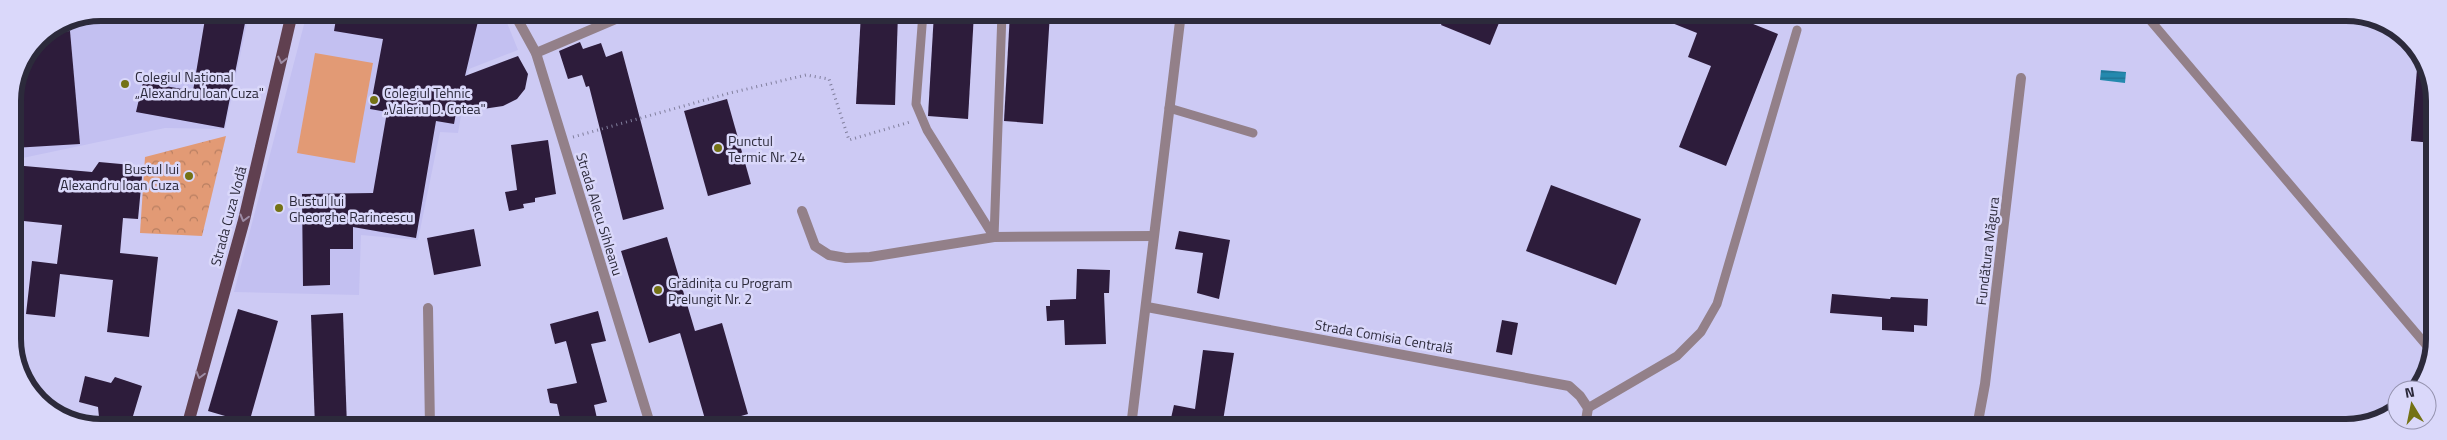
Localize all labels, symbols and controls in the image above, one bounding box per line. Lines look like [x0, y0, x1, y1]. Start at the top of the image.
one-way arrow [277, 56, 288, 65]
place label: Colegiul Național „Alexandru Ioan Cuza" [135, 66, 264, 103]
marker: Colegiul Național „Alexandru Ioan Cuza" [119, 78, 131, 90]
place label: Colegiul Tehnic „Valeriu D. Cotea" [384, 82, 486, 119]
marker: Colegiul Tehnic „Valeriu D. Cotea" [368, 94, 380, 106]
place label: Punctul Termic Nr. 24 [728, 130, 805, 167]
marker: Punctul Termic Nr. 24 [712, 142, 724, 154]
street label: Strada Alecu Sihleanu [571, 150, 629, 278]
place label: Bustul lui Alexandru Ioan Cuza [60, 158, 179, 195]
street label: Strada Cuza Vodă [205, 164, 251, 268]
marker: Bustul lui Alexandru Ioan Cuza [183, 170, 195, 182]
place label: Bustul lui Gheorghe Rarincescu [289, 190, 413, 227]
street label: Fundătura Măgura [1970, 196, 2004, 306]
marker: Bustul lui Gheorghe Rarincescu [273, 202, 285, 214]
one-way arrow [239, 214, 250, 223]
place label: Grădinița cu Program Prelungit Nr. 2 [668, 272, 792, 309]
marker: Grădinița cu Program Prelungit Nr. 2 [652, 284, 664, 296]
street label: Strada Comisia Centrală [1313, 313, 1455, 359]
one-way arrow [195, 370, 206, 379]
north arrow [2387, 380, 2437, 430]
text: N [2403, 381, 2416, 403]

